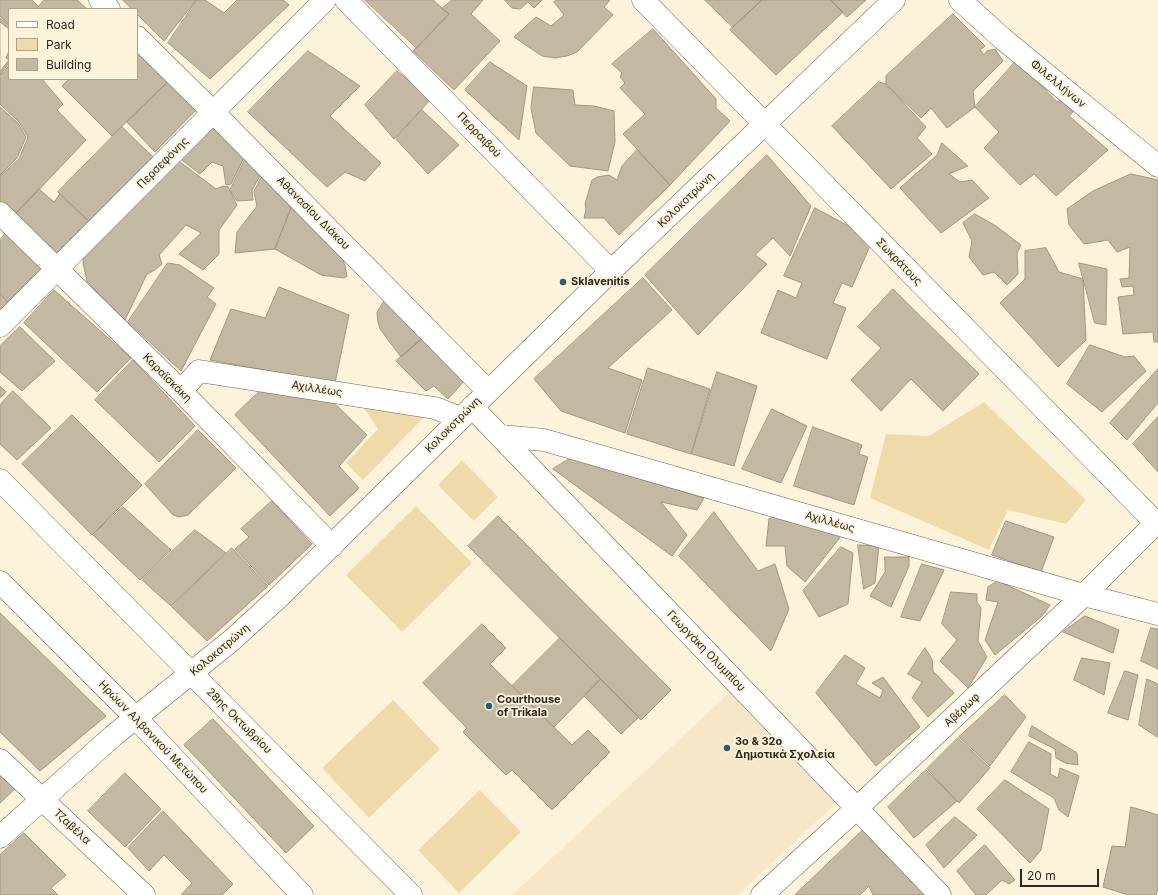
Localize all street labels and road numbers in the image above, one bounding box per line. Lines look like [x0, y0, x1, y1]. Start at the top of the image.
street label: Φιλελλήνων [1028, 57, 1088, 111]
street label: Περραιβού [454, 110, 504, 160]
street label: Περσεφόνης [135, 135, 191, 191]
street label: Κολοκοτρώνη [655, 170, 717, 230]
street label: Αθανασίου Διάκου [274, 174, 352, 252]
street label: Σωκράτους [873, 236, 925, 288]
street label: Καραϊσκάκη [140, 351, 194, 405]
street label: Αχιλλέως [291, 379, 343, 399]
street label: Κολοκοτρώνη [422, 394, 484, 456]
street label: Αχιλλέως [804, 509, 856, 535]
street label: Γεωργάκη Ολυμπίου [664, 608, 748, 694]
street label: Κολοκοτρώνη [188, 621, 252, 679]
street label: Ηρώων Αλβανικού Μετώπου [96, 678, 210, 796]
street label: 28ης Οκτωβρίου [204, 686, 274, 756]
street label: Αβέρωφ [942, 690, 982, 730]
street label: Τζαβέλα [51, 807, 93, 847]

